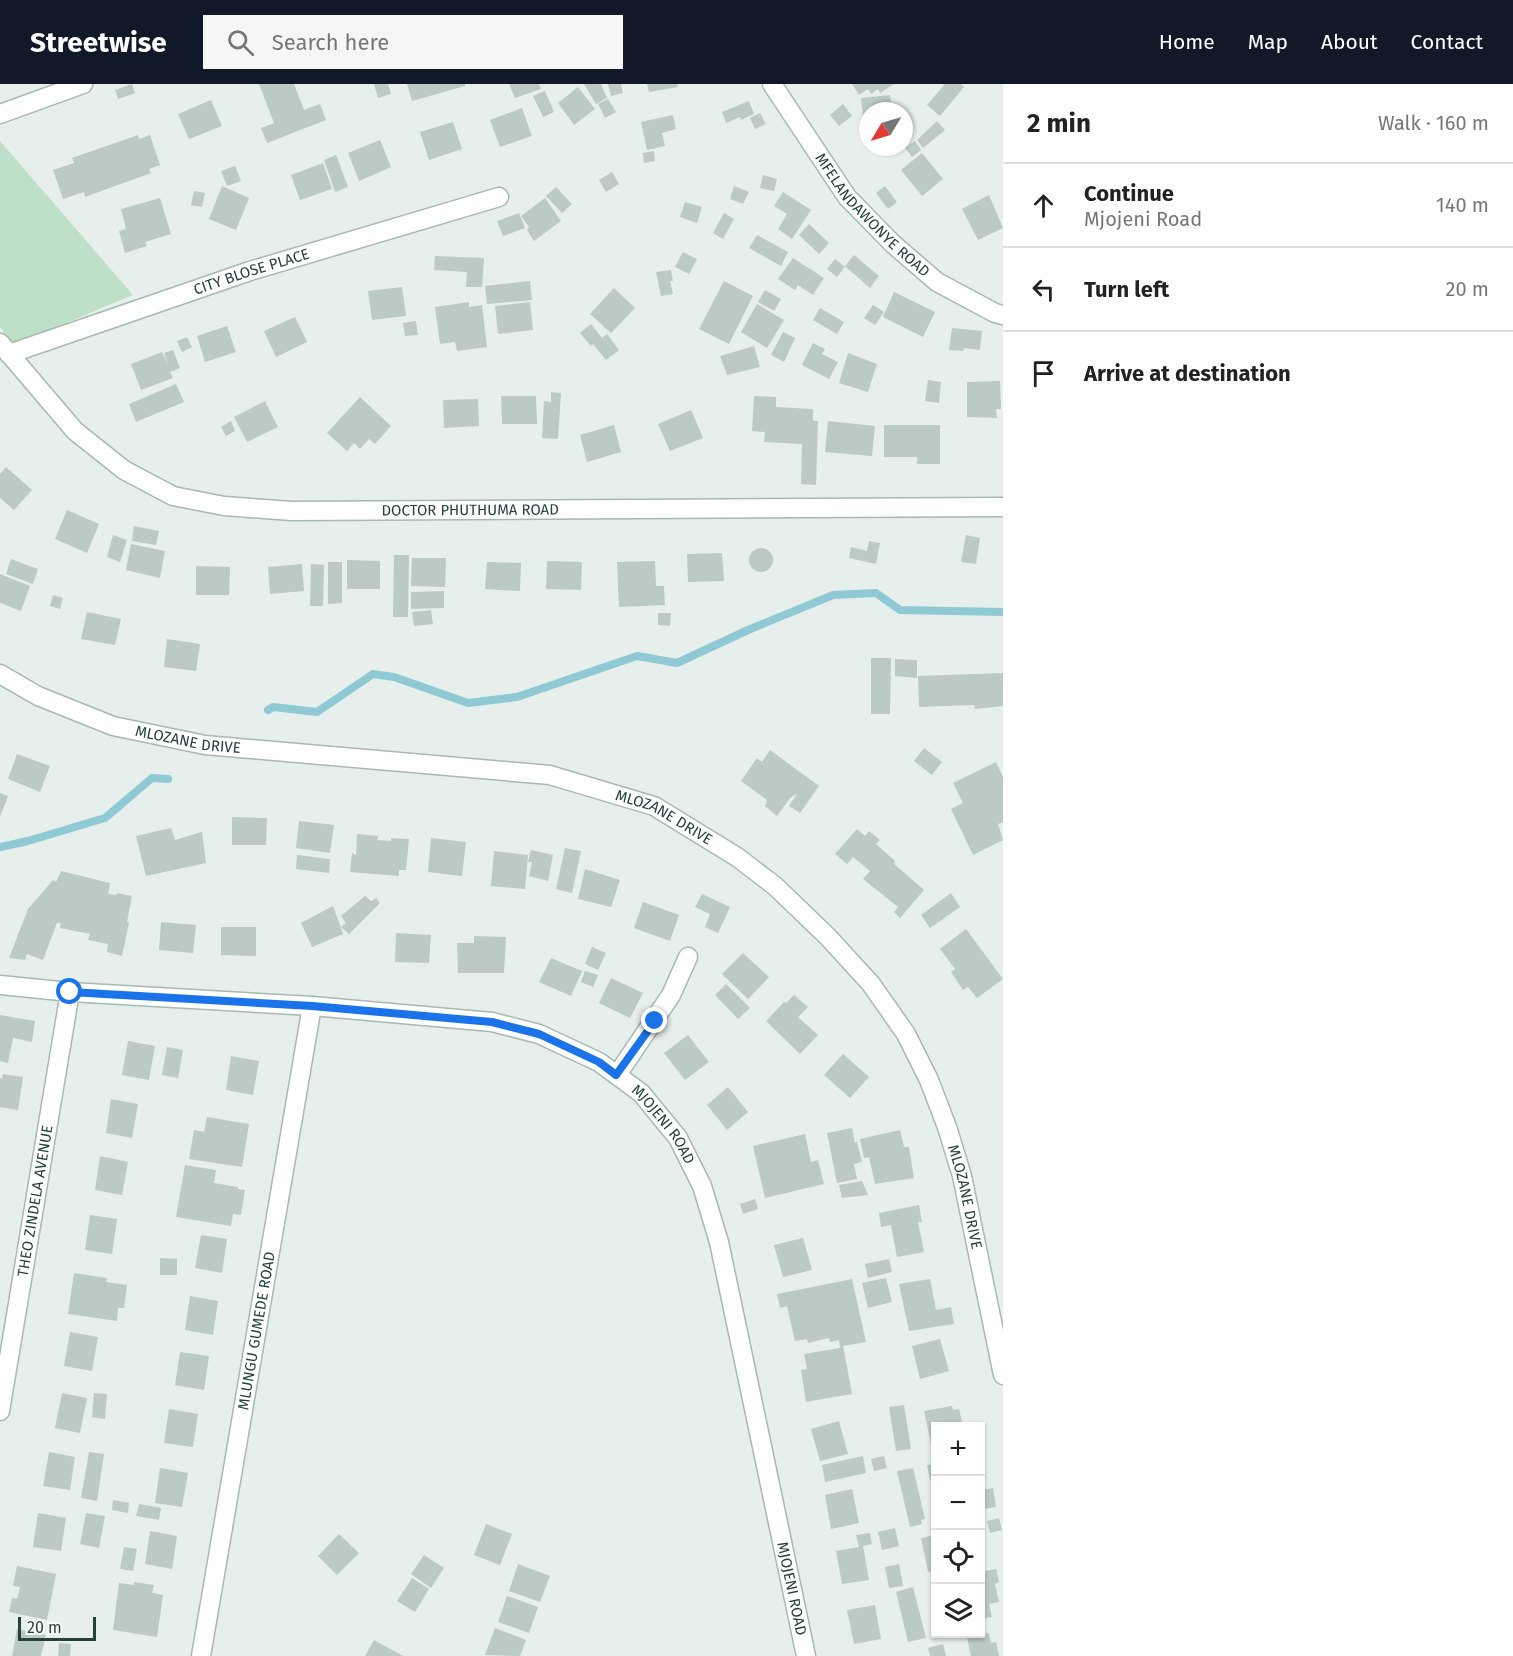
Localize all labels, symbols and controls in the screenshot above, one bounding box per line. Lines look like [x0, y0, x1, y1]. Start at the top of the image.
search box [203, 15, 623, 69]
text: Streetwise [30, 26, 167, 59]
icon: search [224, 26, 257, 59]
text: Search here [272, 29, 389, 56]
text: Home [1159, 29, 1215, 55]
text: Map [1248, 29, 1288, 55]
text: About [1321, 29, 1378, 55]
text: Contact [1411, 29, 1483, 55]
north arrow [859, 102, 913, 156]
text: 2 min [1027, 108, 1091, 139]
text: Walk · 160 m [1378, 111, 1489, 135]
street label: MFELANDAWONYE ROAD [811, 150, 934, 281]
text: Continue [1084, 180, 1174, 207]
icon: ahead [1027, 189, 1060, 222]
text: 140 m [1436, 193, 1489, 217]
text: Mjojeni Road [1084, 207, 1202, 231]
street label: CITY BLOSE PLACE [191, 245, 311, 299]
icon: left [1027, 273, 1060, 306]
text: Turn left [1084, 276, 1169, 303]
text: 20 m [1446, 277, 1489, 301]
icon: arrive [1027, 357, 1060, 390]
text: Arrive at destination [1084, 360, 1291, 387]
street label: DOCTOR PHUTHUMA ROAD [381, 500, 559, 519]
street label: MLOZANE DRIVE [134, 722, 241, 757]
street label: MLOZANE DRIVE [613, 786, 716, 849]
route start [56, 978, 82, 1004]
route end [641, 1007, 667, 1033]
street label: MJOJENI ROAD [628, 1080, 699, 1167]
street label: THEO ZINDELA AVENUE [14, 1124, 57, 1278]
street label: MLOZANE DRIVE [944, 1142, 986, 1251]
street label: MLUNGU GUMEDE ROAD [234, 1250, 279, 1411]
map controls [931, 1422, 985, 1638]
button: + [931, 1422, 985, 1476]
button: − [931, 1476, 985, 1530]
button: locate [931, 1530, 985, 1584]
street label: MJOJENI ROAD [773, 1540, 810, 1637]
button: layers [931, 1584, 985, 1638]
scale bar [18, 1614, 96, 1642]
text: 20 m [27, 1618, 62, 1637]

